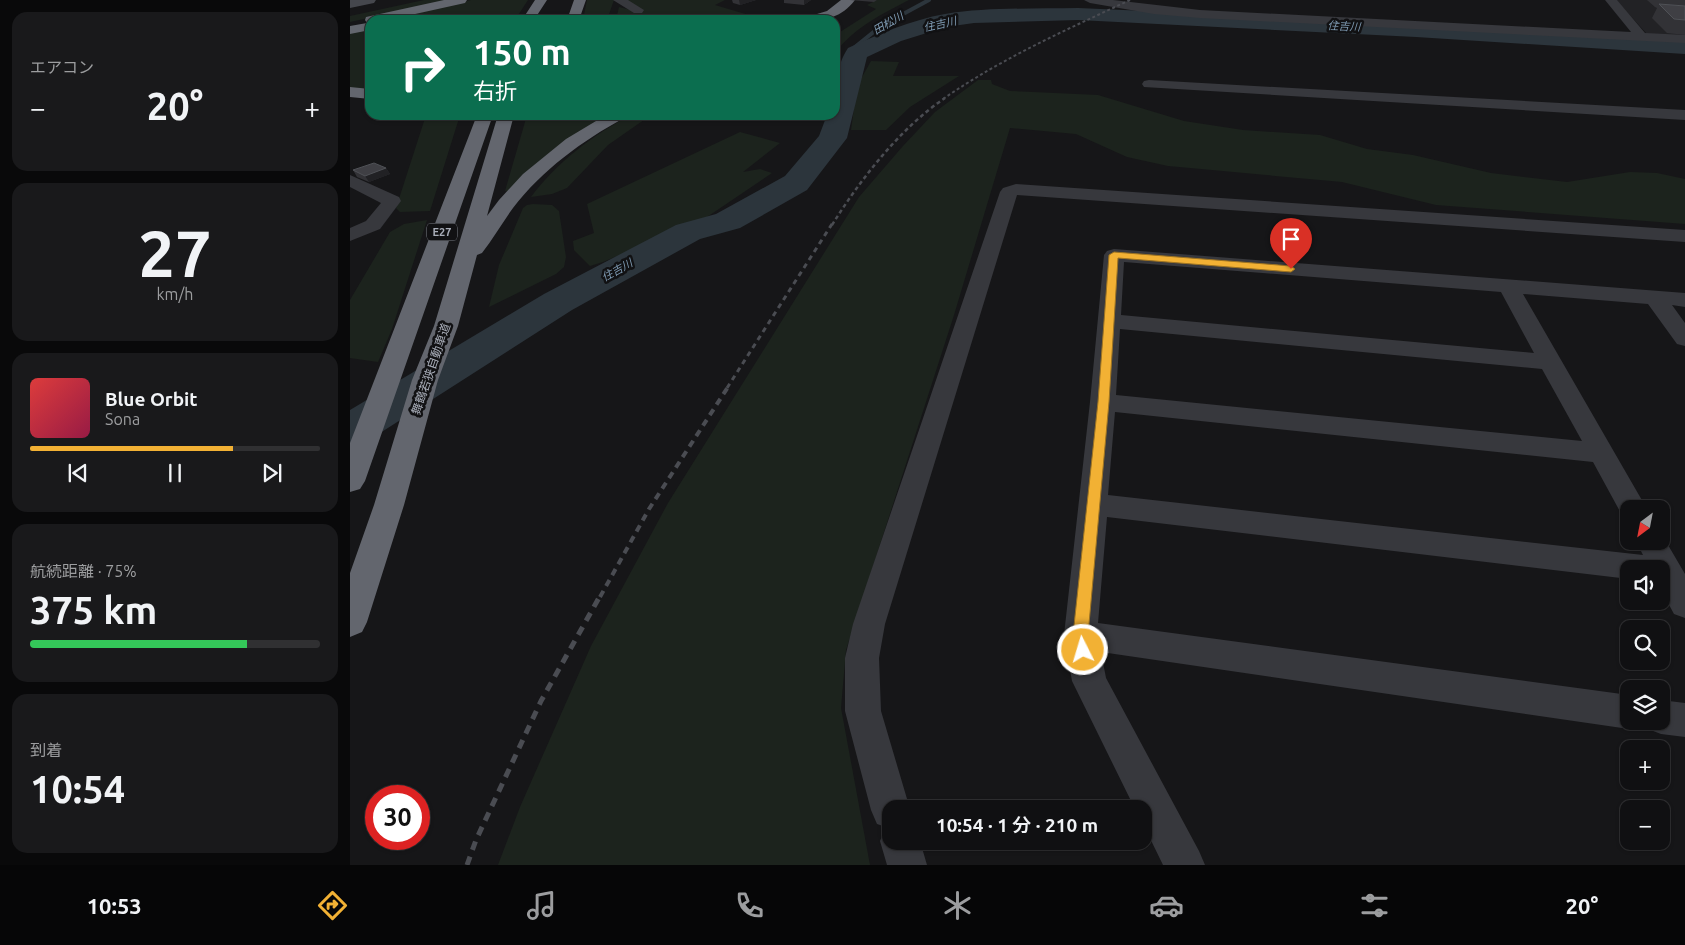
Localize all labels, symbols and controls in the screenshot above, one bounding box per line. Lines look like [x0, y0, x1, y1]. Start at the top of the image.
water label: 田松川 [871, 9, 906, 36]
water label: 住吉川 [923, 14, 958, 34]
water label: 住吉川 [1327, 19, 1362, 33]
text: 150 m [473, 32, 571, 72]
icon: right [390, 35, 455, 100]
text: エアコン [30, 58, 94, 76]
text: 右折 [473, 78, 517, 103]
text: 20° [147, 85, 203, 127]
text: − [30, 92, 46, 123]
text: + [304, 92, 320, 123]
text: 27 [138, 216, 212, 289]
pin [1270, 218, 1312, 269]
road number: E27 [427, 223, 457, 240]
icon: arrive [1277, 225, 1305, 253]
water label: 住吉川 [600, 256, 635, 283]
text: km/h [157, 285, 193, 303]
street label: 舞鶴若狭自動車道 [409, 321, 452, 416]
text: Blue Orbit [105, 388, 198, 410]
text: Sona [105, 410, 140, 428]
icon: previous [64, 459, 92, 487]
icon: pause [161, 459, 189, 487]
icon: next [258, 459, 286, 487]
north arrow [1620, 500, 1670, 550]
map controls [1620, 500, 1670, 850]
button: sound [1620, 560, 1670, 610]
text: 航続距離 · 75% [30, 562, 137, 580]
text: 375 km [30, 589, 157, 631]
button: search [1620, 620, 1670, 670]
position arrow [1056, 623, 1108, 675]
button: layers [1620, 680, 1670, 730]
button: + [1620, 740, 1670, 790]
text: 到着 [30, 741, 62, 759]
text: 10:54 [30, 768, 125, 810]
speed limit sign: 30 [365, 785, 430, 850]
button: − [1620, 800, 1670, 850]
text: 10:54 · 1 分 · 210 m [936, 814, 1098, 836]
icon: directions [315, 888, 350, 923]
icon: music [524, 888, 559, 923]
icon: phone [732, 888, 767, 923]
icon: climate [940, 888, 975, 923]
icon: car [1149, 888, 1184, 923]
icon: filters [1357, 888, 1392, 923]
text: 10:53 [87, 893, 142, 918]
text: 20° [1566, 893, 1598, 918]

